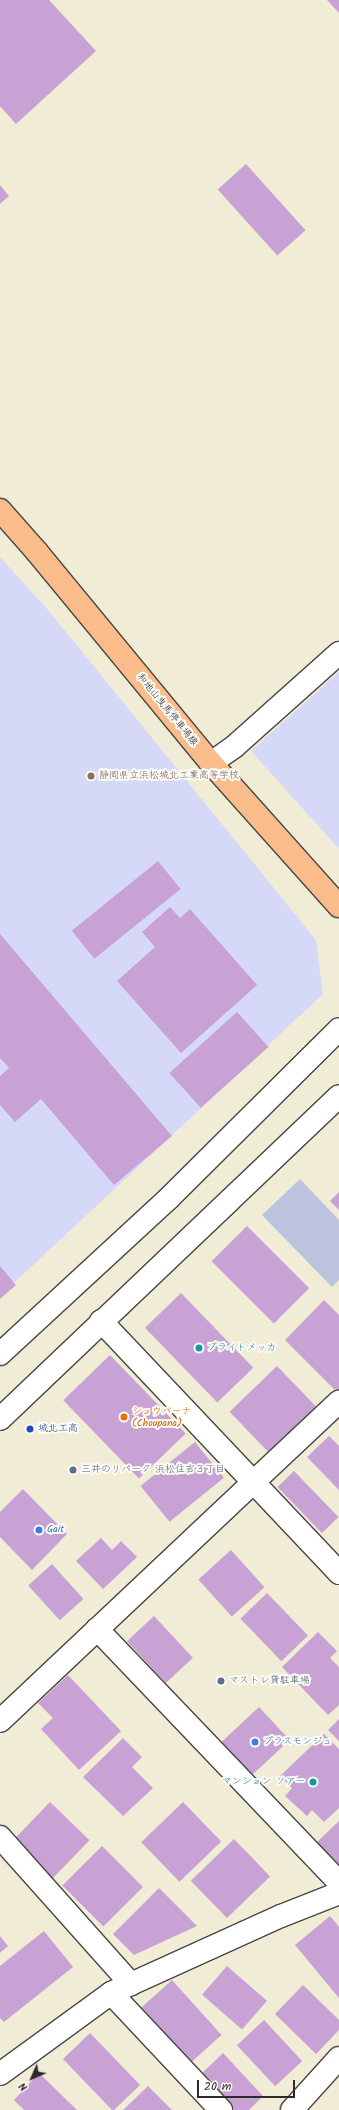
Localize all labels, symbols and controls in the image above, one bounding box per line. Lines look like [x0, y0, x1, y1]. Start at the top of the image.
street label: 和地山曳馬停車場線 [134, 671, 200, 749]
place label: 静岡県立浜松城北工業高等学校 [99, 770, 239, 782]
marker: 静岡県立浜松城北工業高等学校 [86, 771, 96, 781]
place label: ブライトメッカ [207, 1342, 277, 1354]
marker: ブライトメッカ [194, 1343, 204, 1353]
place label: ショウパーナ (Choupana) [132, 1405, 192, 1428]
marker: ショウパーナ (Choupana) [119, 1412, 129, 1422]
place label: 城北工高 [38, 1423, 78, 1435]
marker: 城北工高 [25, 1424, 35, 1434]
place label: 三井のリパーク 浜松住吉３丁目 [81, 1464, 225, 1476]
marker: 三井のリパーク 浜松住吉３丁目 [68, 1465, 78, 1475]
place label: Gait [47, 1524, 64, 1536]
marker: Gait [34, 1525, 44, 1535]
place label: マストレ貸駐車場 [229, 1675, 309, 1687]
marker: マストレ貸駐車場 [216, 1676, 226, 1686]
place label: プラスモンジュ [263, 1736, 333, 1748]
marker: プラスモンジュ [250, 1737, 260, 1747]
place label: マンション ソアー [221, 1776, 305, 1788]
marker: マンション ソアー [308, 1777, 318, 1787]
north arrow [12, 2058, 52, 2098]
scale bar [199, 2072, 297, 2098]
text: 20 m [204, 2077, 231, 2096]
text: N [15, 2078, 32, 2095]

